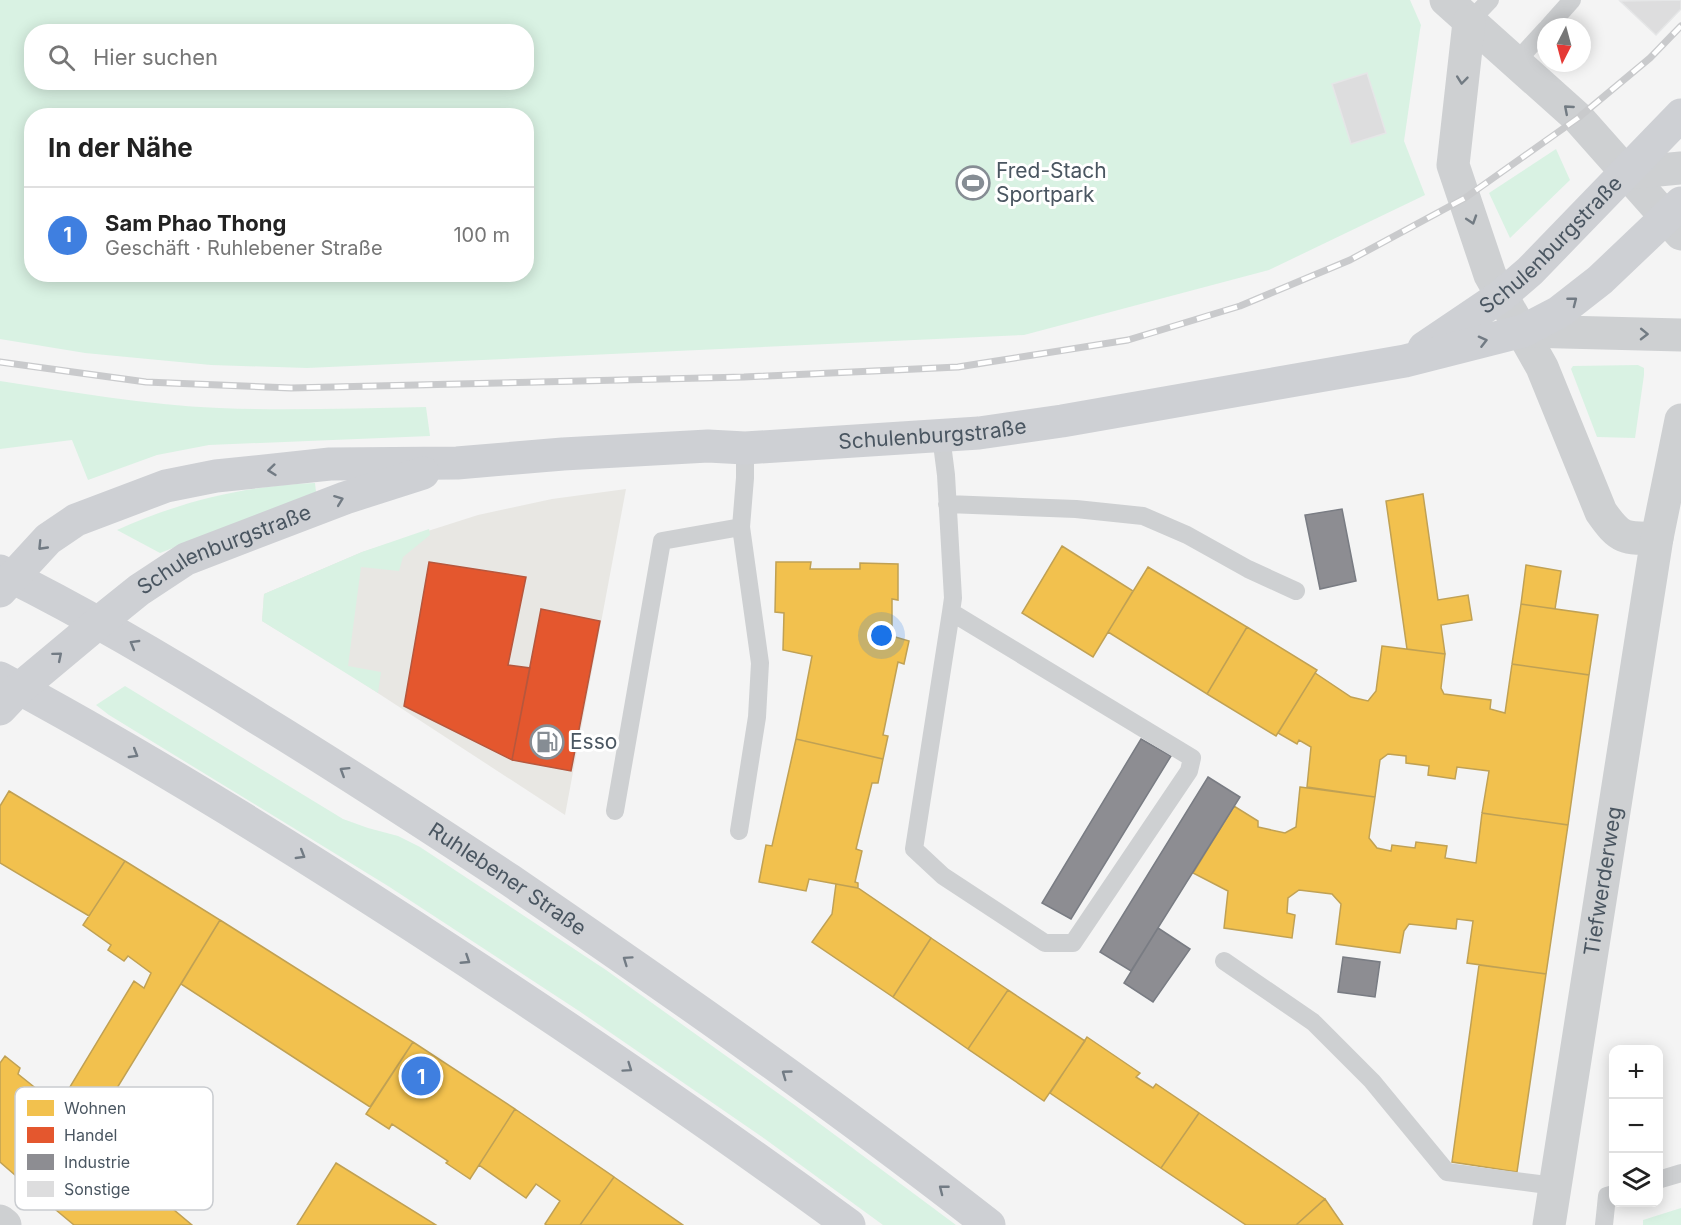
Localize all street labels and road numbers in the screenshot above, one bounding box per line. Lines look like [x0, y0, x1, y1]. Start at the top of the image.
street label: Schulenburgstraße [1474, 171, 1627, 319]
street label: Schulenburgstraße [838, 413, 1028, 454]
street label: Schulenburgstraße [132, 499, 314, 600]
street label: Tiefwerderweg [1578, 805, 1627, 958]
street label: Ruhlebener Straße [424, 817, 591, 941]

